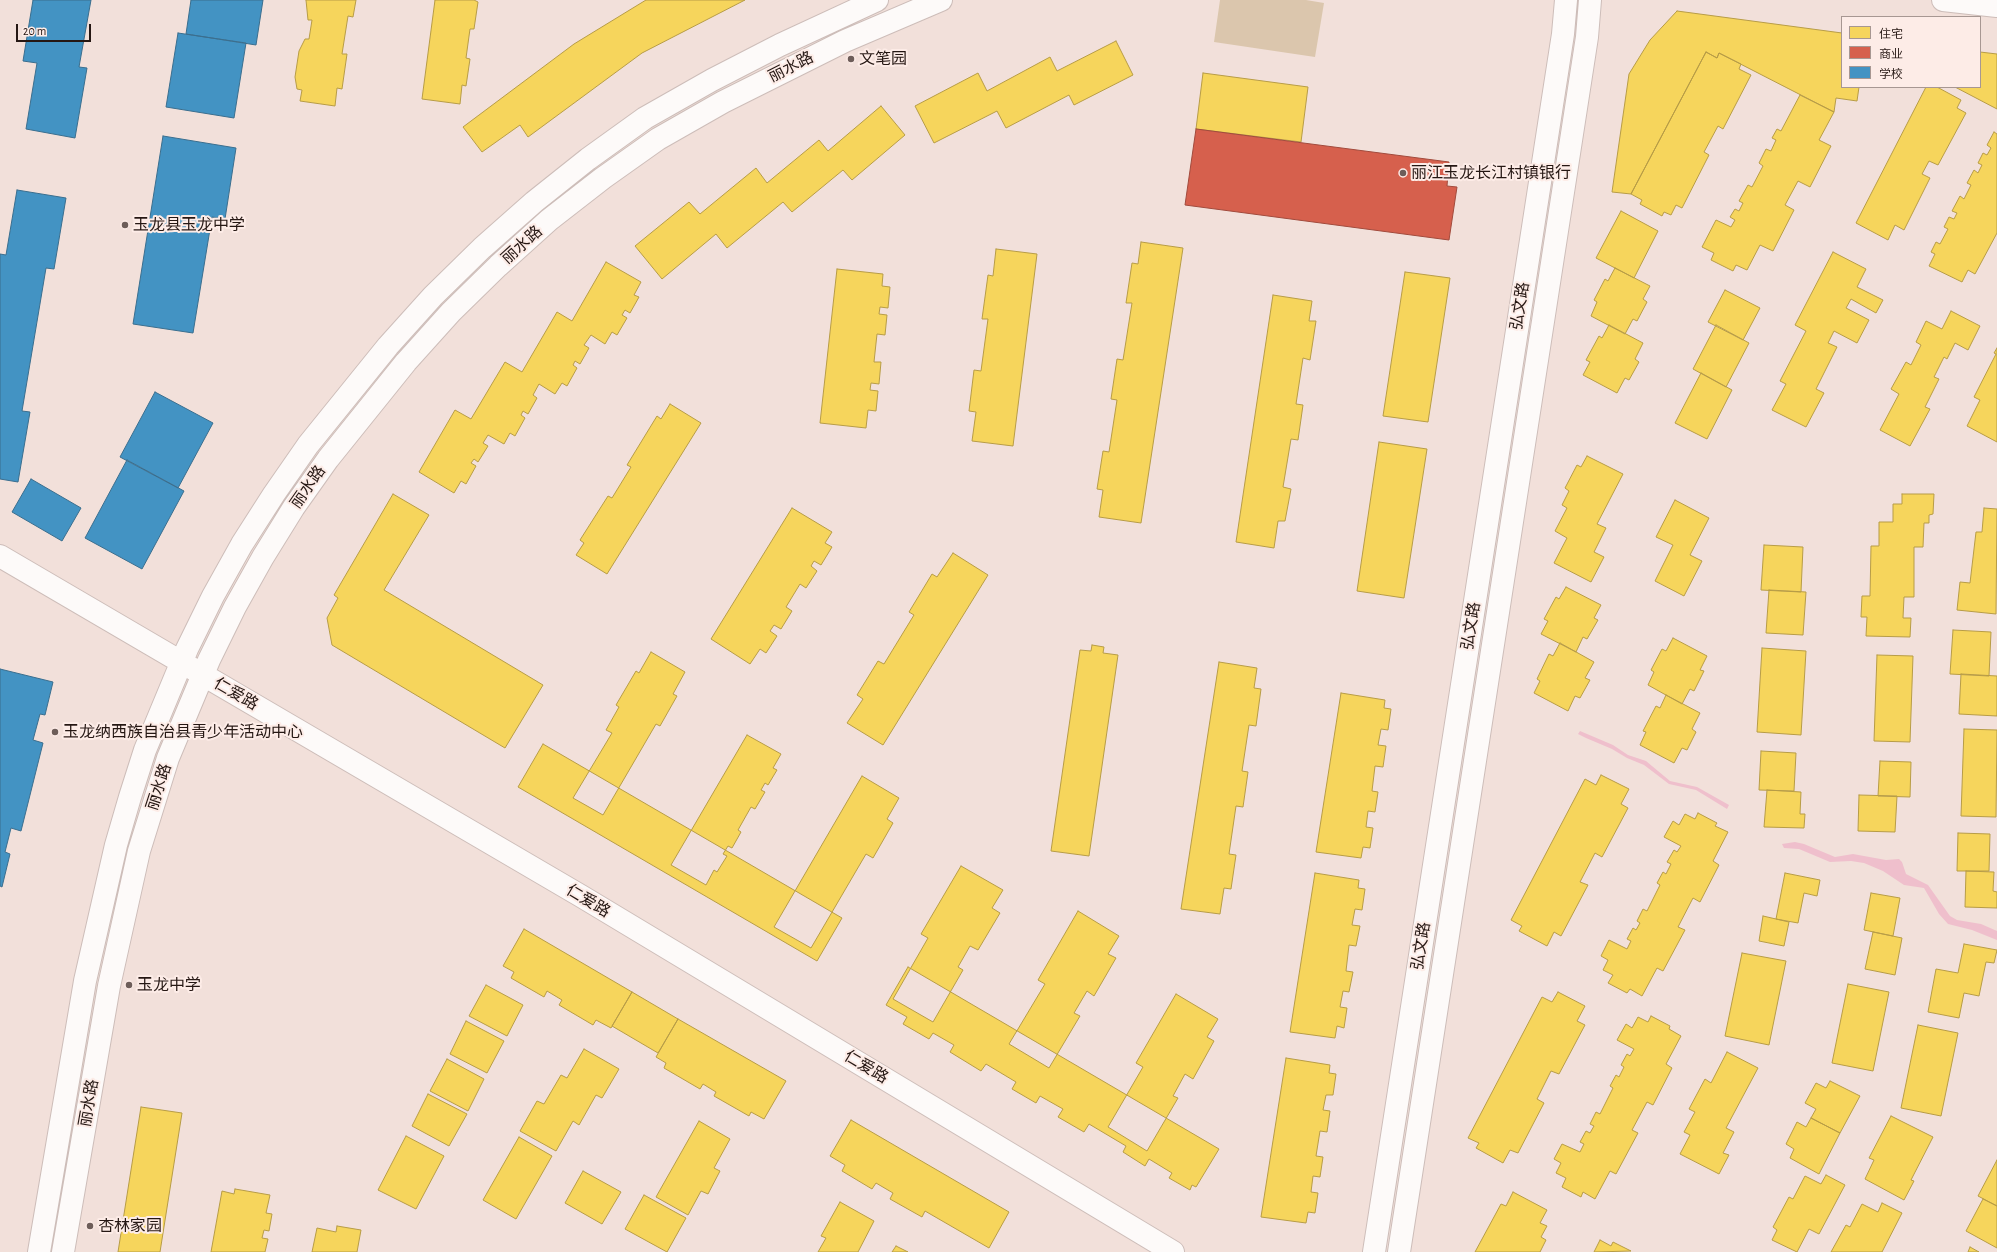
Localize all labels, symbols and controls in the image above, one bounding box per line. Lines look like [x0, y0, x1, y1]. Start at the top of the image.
scale bar [18, 16, 93, 42]
legend [1841, 16, 1981, 88]
text: 20 m [23, 25, 46, 37]
text: 住宅 [1879, 28, 1903, 40]
street label: 丽水路 [765, 48, 817, 86]
text: 商业 [1879, 48, 1903, 60]
place label: 文笔园 [859, 49, 907, 69]
marker: 文笔园 [846, 54, 856, 64]
text: 学校 [1879, 68, 1903, 80]
place label: 丽江玉龙长江村镇银行 [1411, 163, 1571, 183]
marker: 丽江玉龙长江村镇银行 [1398, 168, 1408, 178]
place label: 玉龙县玉龙中学 [133, 215, 245, 235]
marker: 玉龙县玉龙中学 [120, 220, 130, 230]
street label: 丽水路 [498, 222, 546, 268]
street label: 弘文路 [1507, 281, 1533, 331]
street label: 丽水路 [286, 462, 330, 512]
street label: 弘文路 [1458, 601, 1484, 651]
street label: 仁爱路 [210, 674, 262, 714]
place label: 玉龙纳西族自治县青少年活动中心 [63, 722, 303, 742]
marker: 玉龙纳西族自治县青少年活动中心 [50, 727, 60, 737]
street label: 丽水路 [142, 761, 176, 813]
street label: 仁爱路 [562, 880, 614, 922]
street label: 弘文路 [1408, 921, 1434, 971]
place label: 玉龙中学 [137, 975, 201, 995]
marker: 玉龙中学 [124, 980, 134, 990]
street label: 仁爱路 [840, 1046, 892, 1088]
street label: 丽水路 [75, 1078, 103, 1128]
place label: 杏林家园 [98, 1216, 162, 1236]
marker: 杏林家园 [85, 1221, 95, 1231]

